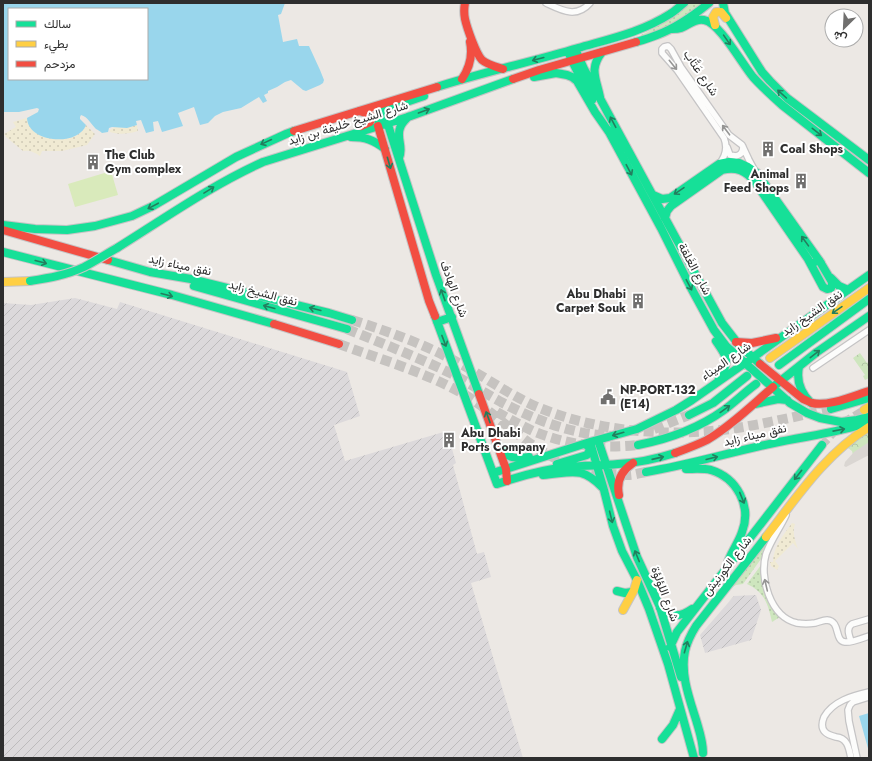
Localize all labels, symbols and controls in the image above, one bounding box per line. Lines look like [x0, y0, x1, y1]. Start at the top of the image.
legend [8, 8, 148, 80]
north arrow [824, 8, 864, 48]
text: سالك [44, 15, 71, 33]
text: ش [831, 27, 849, 47]
text: بطيء [44, 35, 68, 54]
one-way arrow [723, 35, 731, 46]
street label: شارع عَتَّاب [679, 46, 723, 100]
text: مزدحم [44, 55, 75, 73]
one-way arrow [531, 56, 544, 63]
one-way arrow [668, 59, 677, 70]
one-way arrow [777, 89, 788, 98]
street label: شارع الشيخ خليفة بن زايد [286, 96, 410, 150]
one-way arrow [418, 106, 430, 114]
one-way arrow [609, 116, 617, 128]
one-way arrow [722, 125, 731, 136]
one-way arrow [812, 128, 823, 137]
one-way arrow [261, 139, 273, 146]
building icon: Coal Shops [759, 140, 777, 158]
place label: Coal Shops [780, 140, 844, 158]
place label: The Club Gym complex [105, 146, 182, 178]
building icon: The Club Gym complex [84, 153, 102, 171]
one-way arrow [386, 156, 393, 169]
one-way arrow [626, 164, 634, 176]
place label: Animal Feed Shops [724, 165, 790, 197]
building icon: Animal Feed Shops [792, 172, 810, 190]
one-way arrow [203, 186, 215, 194]
one-way arrow [674, 187, 685, 195]
one-way arrow [147, 202, 159, 210]
one-way arrow [800, 235, 809, 246]
street label: شارع الغَلقة [674, 240, 716, 298]
street label: نفق ميناء زايد [147, 250, 213, 280]
street label: شارع الهادف [435, 258, 473, 320]
one-way arrow [34, 259, 47, 266]
street label: نفق الشيخ زايد [227, 275, 299, 311]
one-way arrow [686, 279, 694, 291]
place label: Abu Dhabi Carpet Souk [556, 285, 626, 317]
street label: نفق الشيخ زايد [778, 285, 846, 341]
one-way arrow [439, 288, 446, 301]
one-way arrow [160, 291, 173, 299]
building icon: Abu Dhabi Carpet Souk [629, 292, 647, 310]
one-way arrow [263, 303, 276, 310]
one-way arrow [309, 305, 322, 313]
one-way arrow [832, 306, 843, 314]
one-way arrow [441, 334, 448, 347]
street label: شارع الميناء [697, 337, 755, 385]
one-way arrow [809, 350, 820, 359]
place label: NP-PORT-132 (E14) [620, 381, 696, 413]
public building icon: NP-PORT-132 (E14) [599, 388, 617, 406]
one-way arrow [719, 405, 730, 413]
one-way arrow [483, 411, 491, 423]
street label: نفق ميناء زايد [722, 419, 788, 451]
place label: Abu Dhabi Ports Company [460, 424, 546, 456]
one-way arrow [832, 426, 845, 434]
building icon: Abu Dhabi Ports Company [440, 431, 458, 449]
one-way arrow [612, 431, 625, 438]
one-way arrow [705, 453, 718, 461]
one-way arrow [651, 454, 664, 461]
one-way arrow [794, 470, 802, 481]
one-way arrow [739, 492, 746, 504]
one-way arrow [608, 510, 615, 523]
street label: شارع الكورنيش [698, 532, 756, 600]
one-way arrow [632, 550, 640, 562]
street label: شارع اللؤلؤة [646, 564, 684, 624]
one-way arrow [762, 579, 770, 592]
one-way arrow [683, 641, 690, 654]

